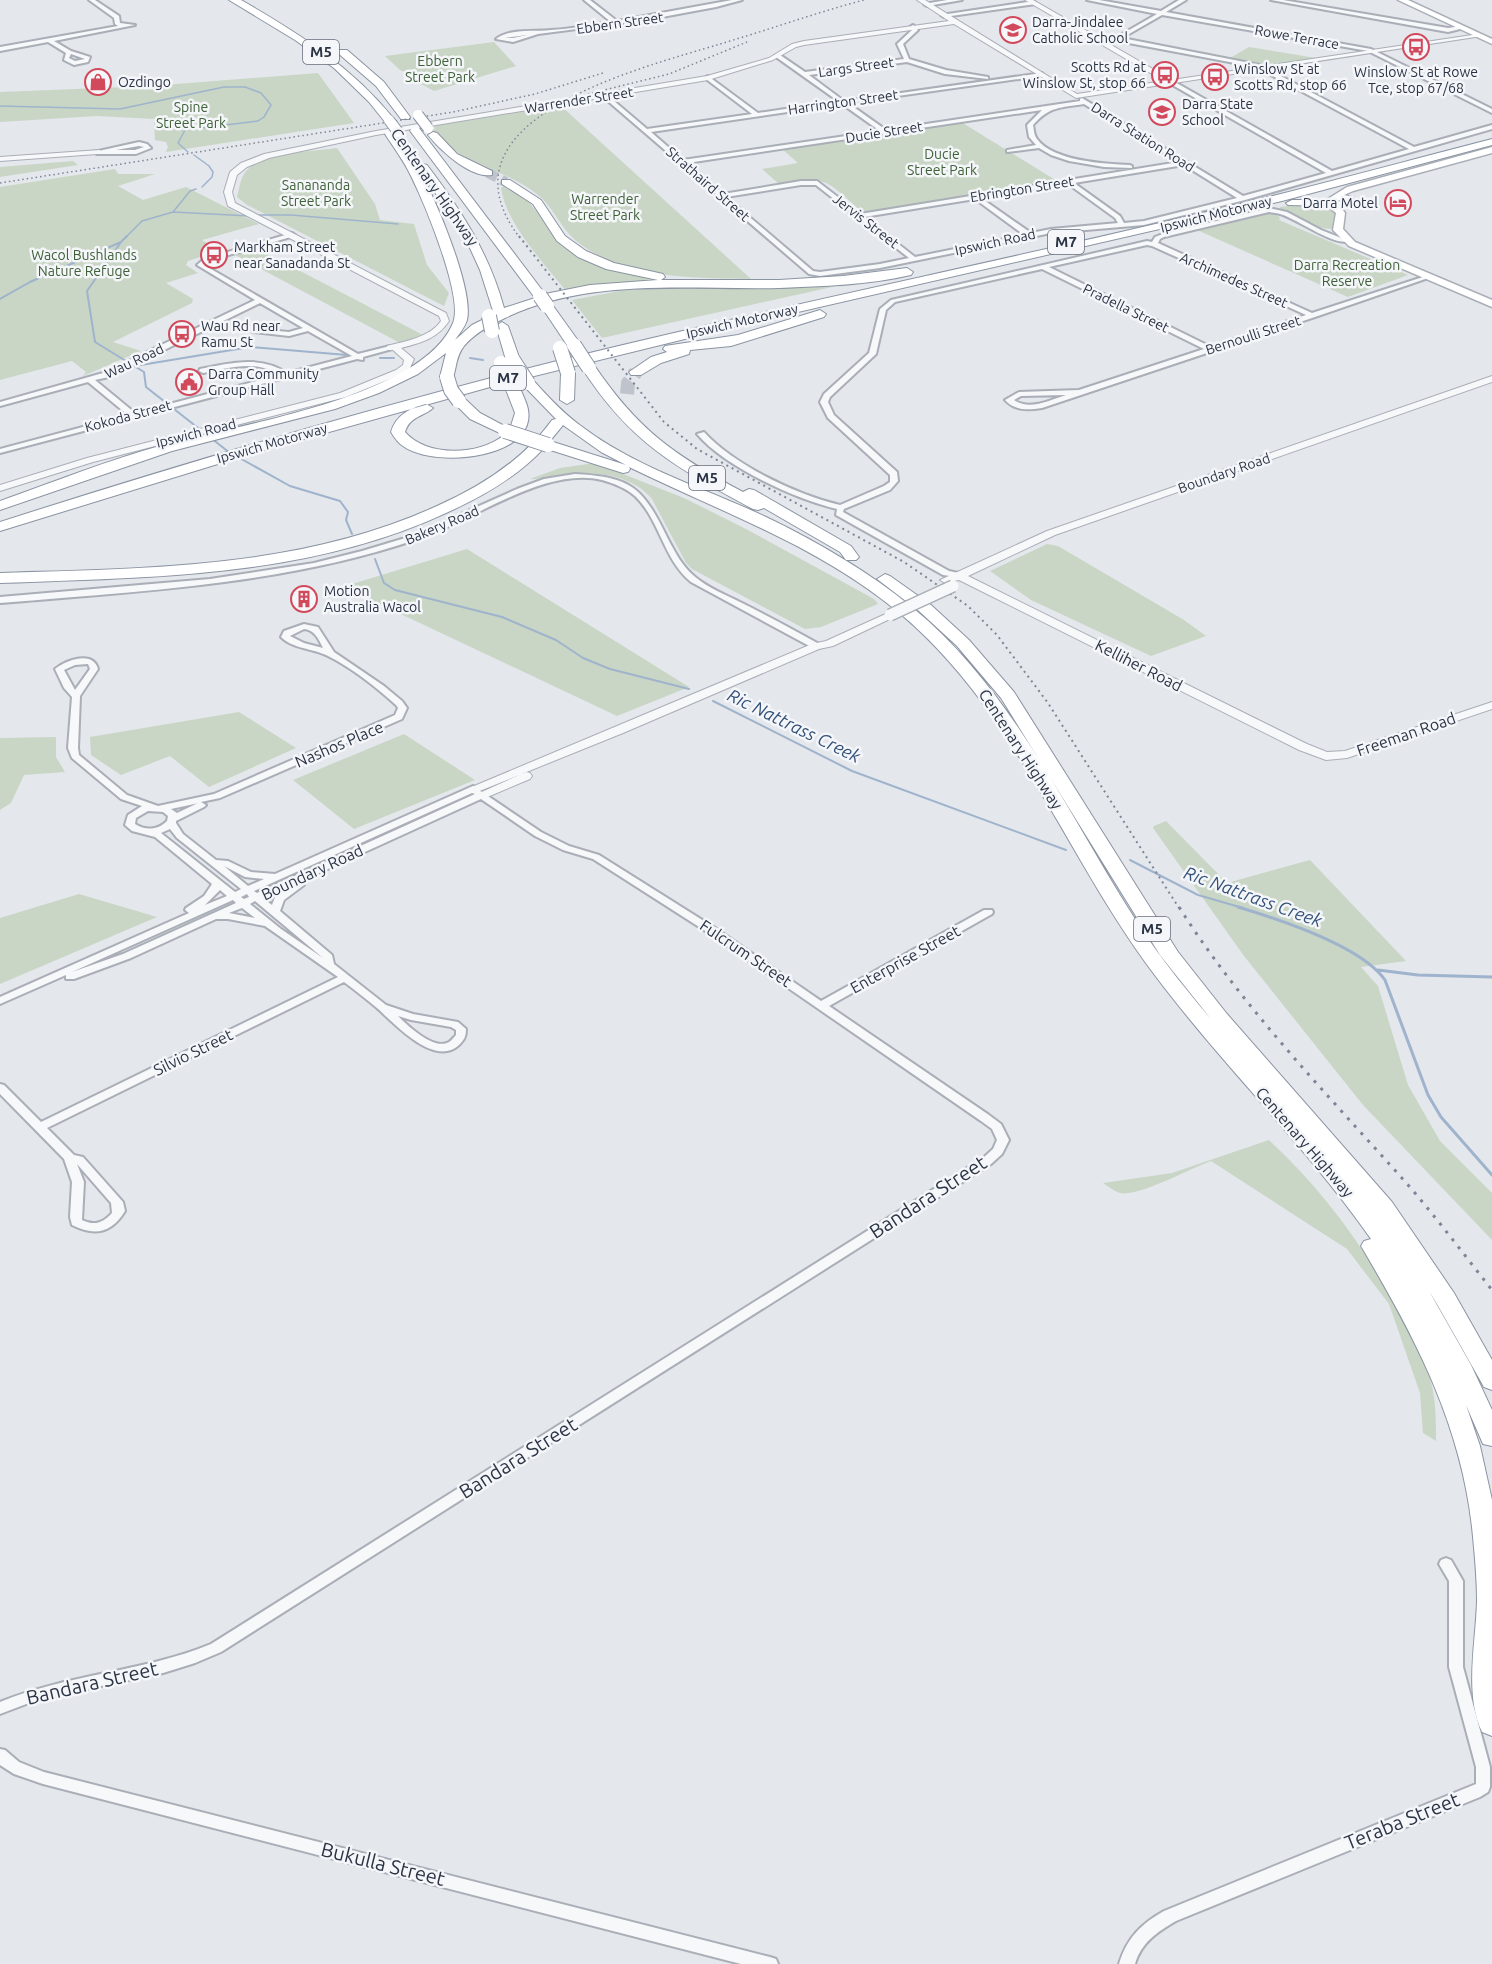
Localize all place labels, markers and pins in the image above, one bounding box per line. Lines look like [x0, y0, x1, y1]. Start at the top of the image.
place label: Darra-Jindalee Catholic School [1032, 14, 1128, 46]
school or university icon: Darra-Jindalee Catholic School [998, 15, 1028, 45]
bus stop icon: Winslow St at Rowe Tce, stop 67/68 [1401, 32, 1431, 62]
place label: Scotts Rd at Winslow St, stop 66 [1023, 59, 1146, 91]
bus stop icon: Scotts Rd at Winslow St, stop 66 [1150, 60, 1180, 90]
place label: Winslow St at Scotts Rd, stop 66 [1234, 61, 1347, 93]
bus stop icon: Winslow St at Scotts Rd, stop 66 [1200, 62, 1230, 92]
place label: Winslow St at Rowe Tce, stop 67/68 [1354, 64, 1478, 96]
shop icon: Ozdingo [83, 67, 113, 97]
place label: Ozdingo [118, 74, 171, 90]
place label: Darra State School [1182, 96, 1253, 128]
school or university icon: Darra State School [1147, 97, 1177, 127]
hotel icon: Darra Motel [1383, 188, 1413, 218]
place label: Darra Motel [1303, 195, 1378, 211]
place label: Markham Street near Sanadanda St [234, 239, 350, 271]
bus stop icon: Markham Street near Sanadanda St [199, 240, 229, 270]
place label: Wau Rd near Ramu St [201, 318, 281, 350]
bus stop icon: Wau Rd near Ramu St [167, 319, 197, 349]
place label: Darra Community Group Hall [208, 366, 319, 398]
public building icon: Darra Community Group Hall [174, 367, 204, 397]
place label: Motion Australia Wacol [324, 583, 421, 615]
building icon: Motion Australia Wacol [289, 584, 319, 614]

